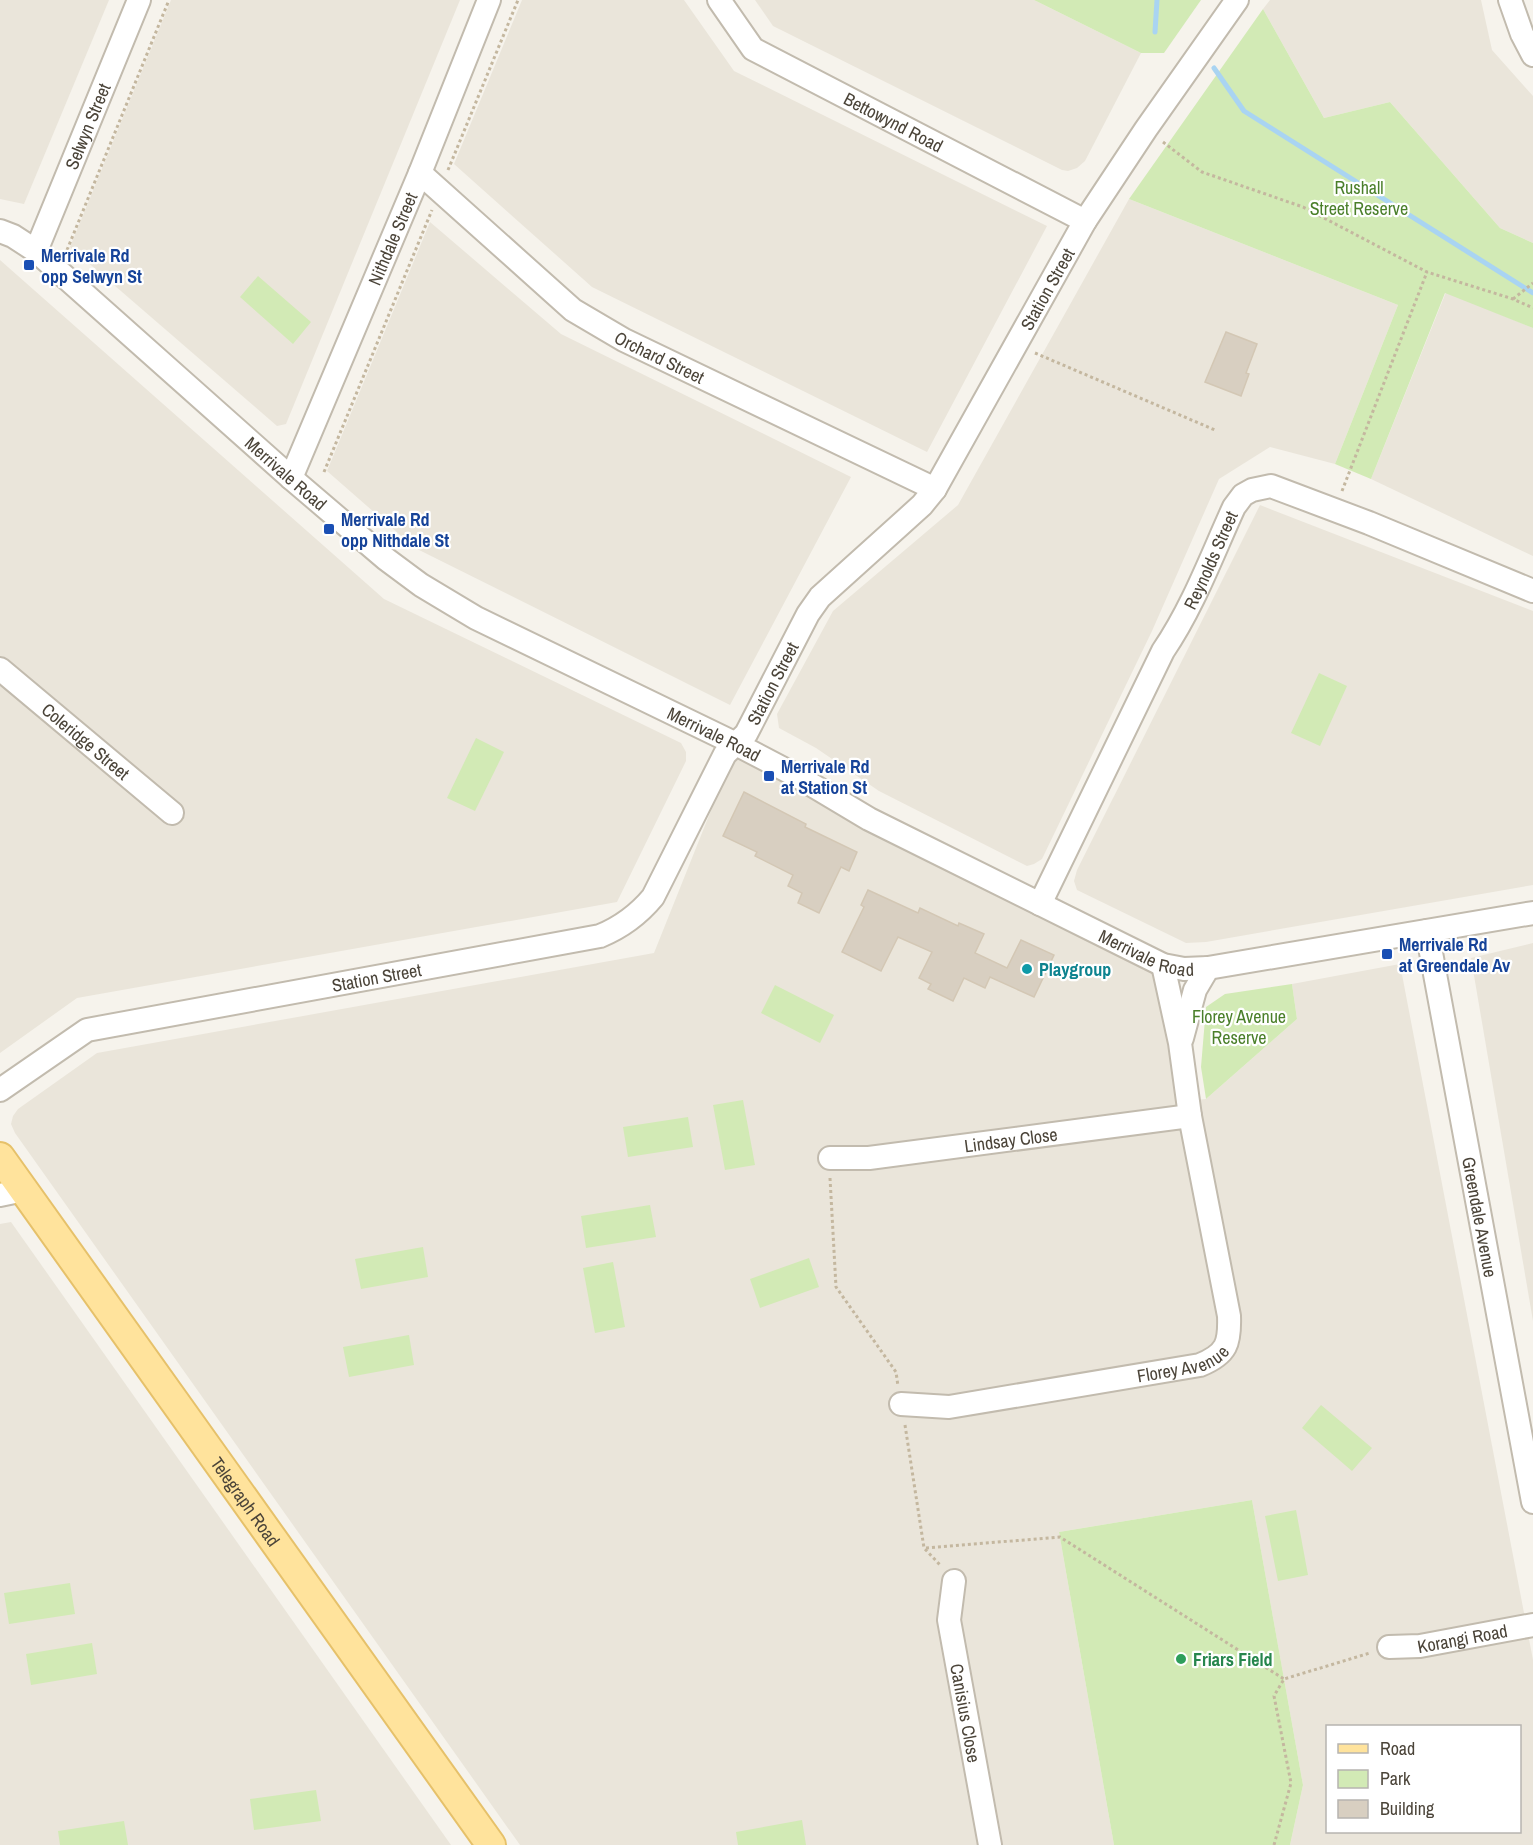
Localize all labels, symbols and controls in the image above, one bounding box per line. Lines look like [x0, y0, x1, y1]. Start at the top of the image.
street label: Selwyn Street [58, 79, 116, 173]
street label: Bettowynd Road [840, 86, 947, 158]
park label: Rushall Street Reserve [1310, 175, 1408, 221]
street label: Nithdale Street [362, 188, 423, 289]
place label: Merrivale Rd opp Selwyn St [41, 243, 142, 289]
street label: Station Street [1014, 243, 1080, 334]
marker: Merrivale Rd opp Selwyn St [22, 258, 36, 272]
street label: Orchard Street [610, 325, 709, 389]
street label: Merrivale Road [240, 431, 332, 516]
place label: Merrivale Rd opp Nithdale St [341, 507, 449, 553]
street label: Reynolds Street [1177, 507, 1243, 613]
marker: Merrivale Rd opp Nithdale St [322, 522, 336, 536]
street label: Station Street [740, 637, 804, 729]
street label: Coleridge Street [37, 697, 135, 785]
street label: Merrivale Road [663, 700, 765, 767]
place label: Merrivale Rd at Station St [781, 754, 870, 800]
marker: Merrivale Rd at Station St [762, 769, 776, 783]
street label: Merrivale Road [1095, 923, 1194, 982]
place label: Merrivale Rd at Greendale Av [1399, 932, 1511, 978]
marker: Merrivale Rd at Greendale Av [1380, 947, 1394, 961]
street label: Station Street [330, 957, 423, 997]
place label: Playgroup [1039, 957, 1111, 982]
marker: Playgroup [1020, 962, 1034, 976]
park label: Florey Avenue Reserve [1192, 1004, 1286, 1050]
street label: Lindsay Close [963, 1121, 1059, 1158]
street label: Greendale Avenue [1457, 1155, 1504, 1279]
street label: Florey Avenue [1135, 1340, 1234, 1388]
street label: Telegraph Road [205, 1452, 286, 1551]
street label: Korangi Road [1415, 1618, 1509, 1659]
place label: Friars Field [1193, 1647, 1273, 1672]
marker: Friars Field [1174, 1652, 1188, 1666]
street label: Canisius Close [945, 1662, 987, 1765]
legend [1326, 1725, 1521, 1833]
text: Road [1380, 1736, 1415, 1761]
text: Park [1380, 1766, 1411, 1791]
text: Building [1380, 1796, 1435, 1821]

